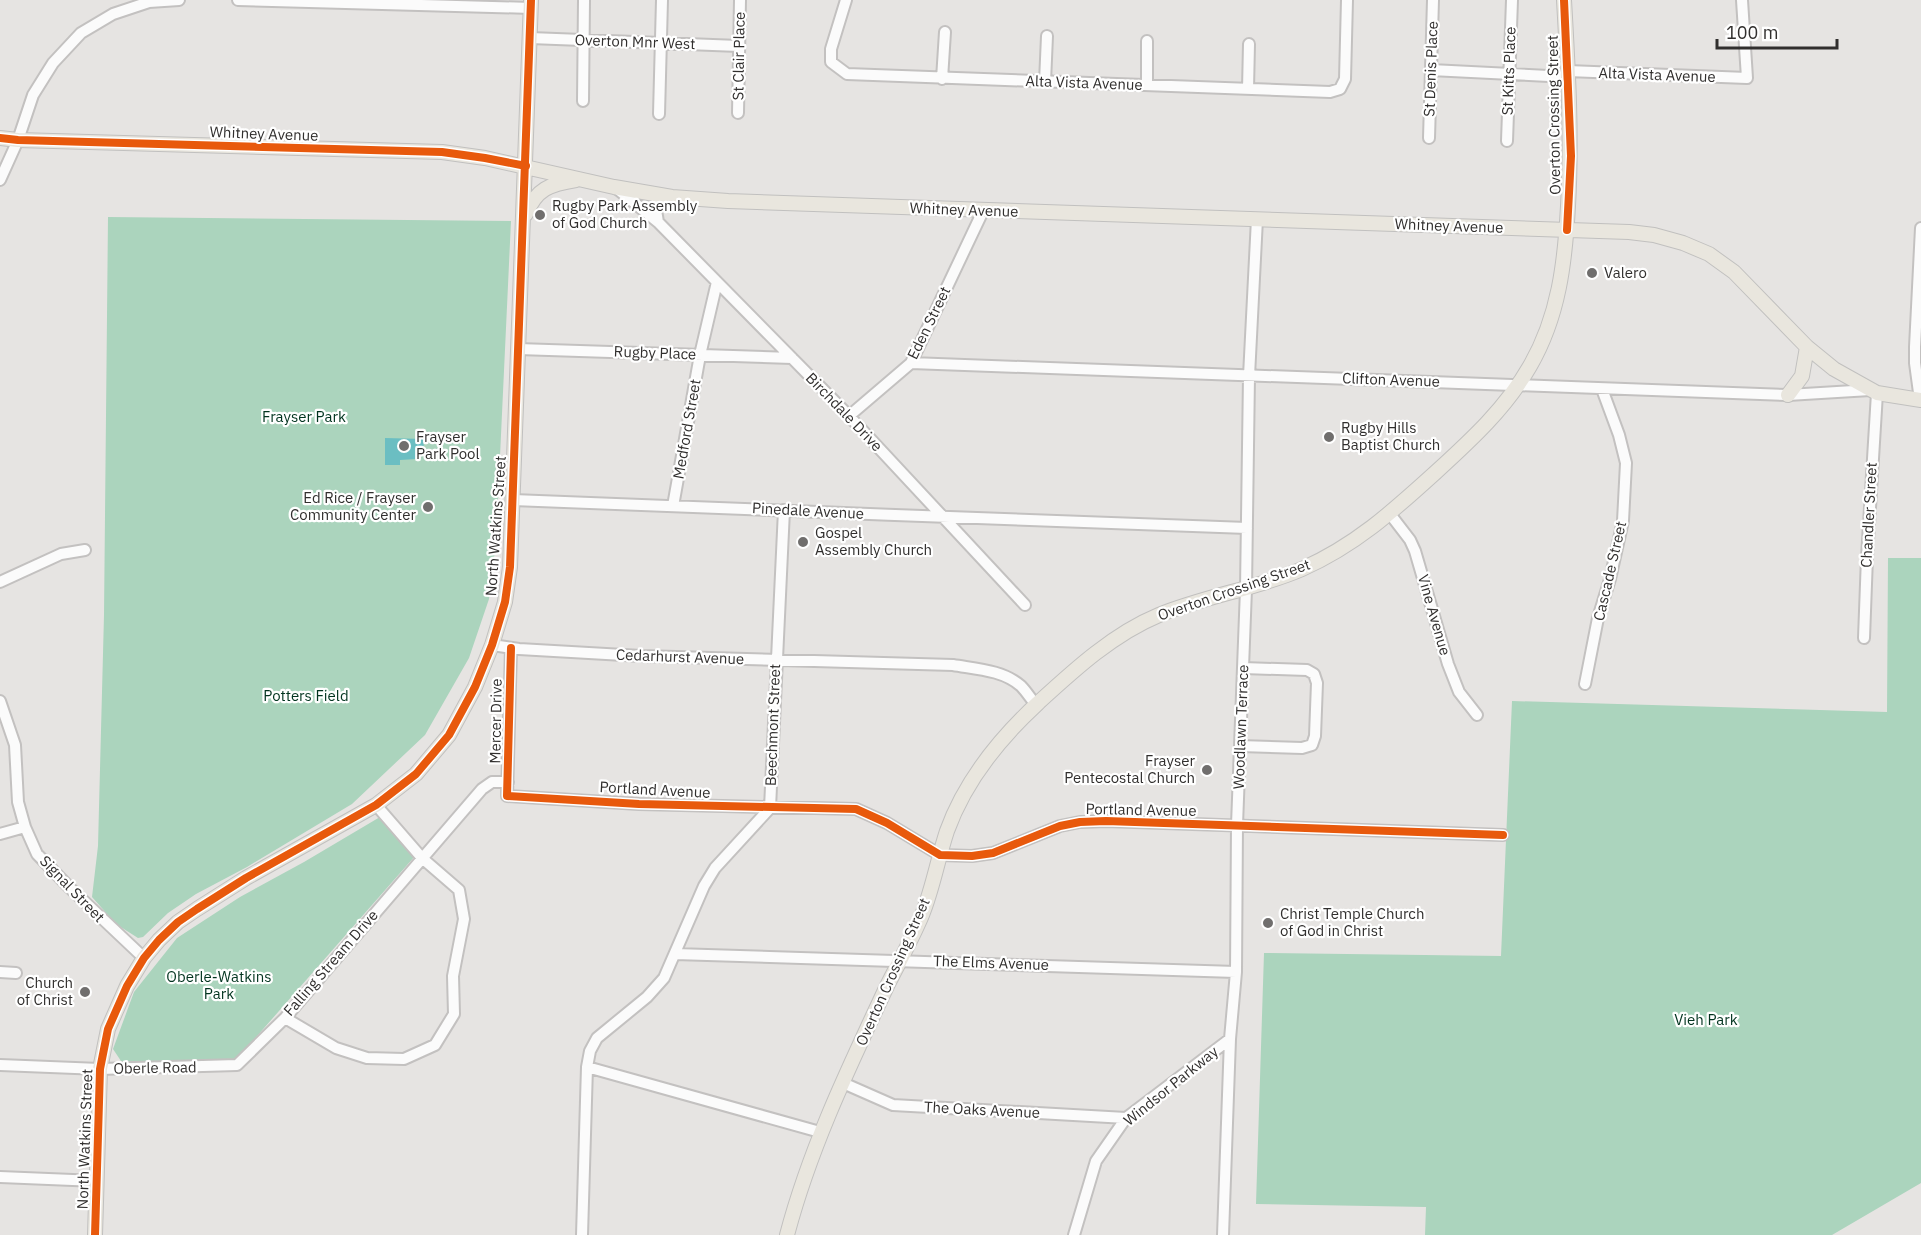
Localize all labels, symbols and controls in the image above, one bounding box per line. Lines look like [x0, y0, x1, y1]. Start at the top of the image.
street label: St Clair Place [728, 12, 749, 100]
scale bar [1717, 12, 1837, 50]
street label: St Denis Place [1419, 21, 1442, 117]
text: 100 m [1726, 21, 1778, 44]
street label: St Kitts Place [1497, 26, 1520, 116]
street label: Overton Mnr West [574, 30, 696, 53]
street label: Overton Crossing Street [1543, 35, 1564, 195]
street label: Alta Vista Avenue [1598, 63, 1716, 86]
street label: Alta Vista Avenue [1025, 71, 1143, 94]
street label: Whitney Avenue [209, 122, 319, 145]
place label: Rugby Park Assembly of God Church [552, 196, 698, 232]
street label: Whitney Avenue [909, 198, 1019, 221]
marker: Rugby Park Assembly of God Church [533, 208, 547, 222]
street label: Whitney Avenue [1394, 214, 1504, 237]
place label: Valero [1604, 263, 1647, 282]
marker: Valero [1585, 266, 1599, 280]
street label: Eden Street [903, 283, 954, 362]
street label: Rugby Place [613, 342, 697, 363]
street label: Birchdale Drive [802, 368, 887, 455]
street label: Clifton Avenue [1342, 368, 1440, 391]
street label: Medford Street [668, 377, 705, 480]
park label: Frayser Park [262, 407, 346, 426]
place label: Rugby Hills Baptist Church [1341, 418, 1440, 454]
place label: Frayser Park Pool [416, 427, 480, 463]
marker: Rugby Hills Baptist Church [1322, 430, 1336, 444]
marker: Frayser Park Pool [397, 439, 411, 453]
street label: North Watkins Street [481, 455, 510, 597]
street label: Chandler Street [1856, 462, 1881, 568]
place label: Ed Rice / Frayser Community Center [290, 488, 416, 524]
street label: Pinedale Avenue [751, 498, 865, 523]
marker: Ed Rice / Frayser Community Center [421, 500, 435, 514]
street label: Cascade Street [1589, 519, 1630, 623]
place label: Gospel Assembly Church [815, 523, 932, 559]
marker: Gospel Assembly Church [796, 535, 810, 549]
street label: Overton Crossing Street [1155, 555, 1313, 625]
street label: Vine Avenue [1414, 572, 1455, 658]
street label: Cedarhurst Avenue [616, 645, 745, 668]
street label: Beechmont Street [761, 664, 784, 786]
street label: Woodlawn Terrace [1229, 664, 1252, 790]
street label: Mercer Drive [485, 678, 506, 764]
park label: Potters Field [263, 686, 349, 705]
place label: Frayser Pentecostal Church [1064, 751, 1195, 787]
marker: Frayser Pentecostal Church [1200, 763, 1214, 777]
street label: Portland Avenue [599, 777, 711, 802]
street label: Portland Avenue [1085, 799, 1197, 820]
street label: Signal Street [36, 851, 109, 926]
street label: Overton Crossing Street [851, 895, 934, 1049]
place label: Christ Temple Church of God in Christ [1280, 904, 1424, 940]
street label: Falling Stream Drive [279, 906, 382, 1020]
marker: Christ Temple Church of God in Christ [1261, 916, 1275, 930]
street label: The Elms Avenue [933, 951, 1049, 974]
park label: Oberle-Watkins Park [166, 967, 272, 1003]
place label: Church of Christ [17, 973, 73, 1009]
marker: Church of Christ [78, 985, 92, 999]
park label: Vieh Park [1674, 1010, 1738, 1029]
street label: Windsor Parkway [1120, 1041, 1222, 1130]
street label: Oberle Road [113, 1057, 197, 1078]
street label: North Watkins Street [73, 1068, 96, 1210]
street label: The Oaks Avenue [924, 1097, 1041, 1122]

